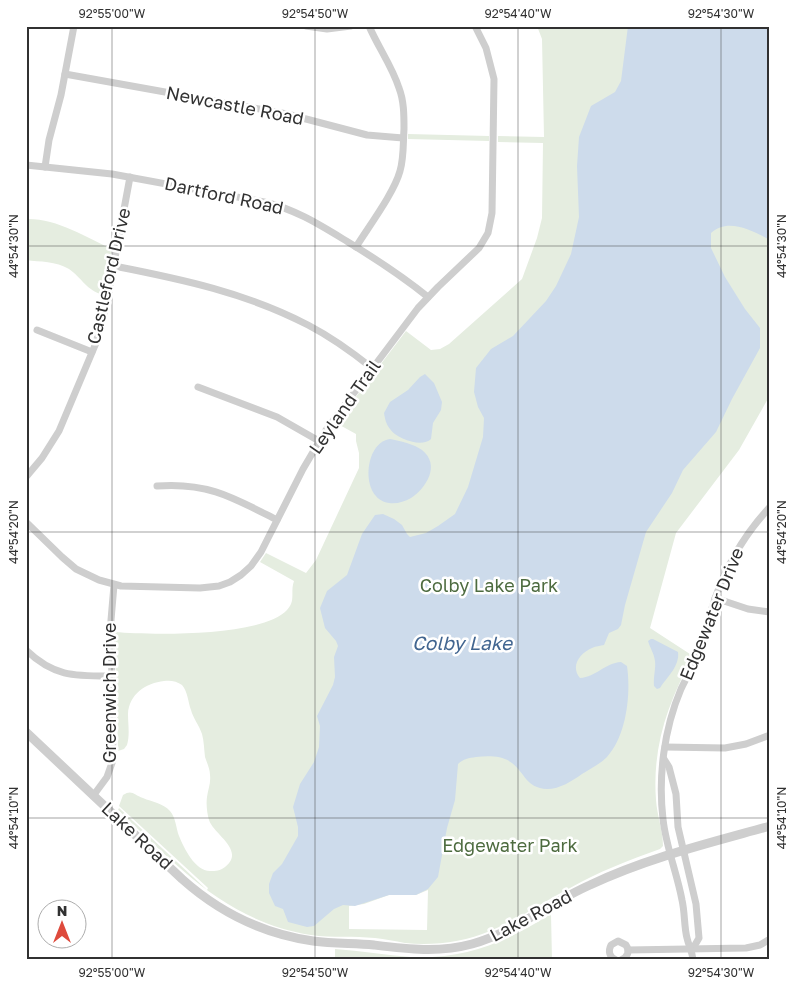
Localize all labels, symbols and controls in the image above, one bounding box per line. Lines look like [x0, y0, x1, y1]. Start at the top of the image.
text: 92°55'00"W [79, 6, 146, 21]
text: 92°54'50"W [282, 6, 349, 21]
text: 92°54'40"W [484, 6, 552, 21]
text: 92°54'30"W [688, 6, 755, 21]
street label: Newcastle Road [165, 81, 306, 129]
street label: Dartford Road [163, 172, 286, 218]
street label: Castleford Drive [82, 205, 134, 346]
text: 44°54'30"N [6, 214, 21, 278]
text: 44°54'30"N [774, 214, 789, 278]
street label: Leyland Trail [304, 355, 385, 458]
text: 44°54'20"N [6, 500, 21, 564]
text: 44°54'20"N [774, 500, 789, 564]
street label: Edgewater Drive [674, 544, 748, 683]
park label: Colby Lake Park [420, 574, 558, 596]
street label: Greenwich Drive [98, 623, 120, 763]
water label: Colby Lake [412, 631, 514, 654]
text: 44°54'10"N [6, 787, 21, 849]
text: 44°54'10"N [774, 787, 789, 849]
street label: Lake Road [97, 797, 178, 874]
park label: Edgewater Park [442, 834, 578, 856]
street label: Lake Road [486, 884, 575, 946]
north arrow [38, 898, 88, 948]
text: N [57, 902, 67, 919]
text: 92°55'00"W [79, 965, 146, 980]
text: 92°54'50"W [282, 965, 349, 980]
text: 92°54'40"W [484, 965, 552, 980]
text: 92°54'30"W [688, 965, 755, 980]

